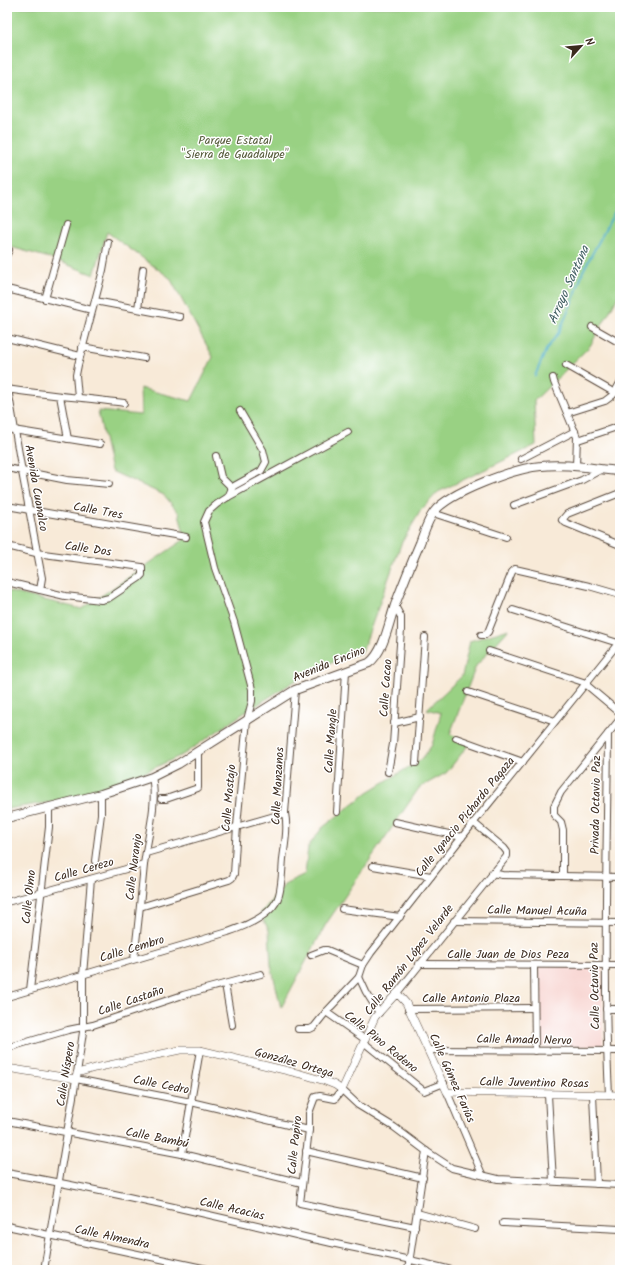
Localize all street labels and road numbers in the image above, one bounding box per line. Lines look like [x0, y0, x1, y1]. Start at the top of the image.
street label: Avenida Cuanalco [19, 443, 53, 533]
street label: Calle Tres [72, 497, 124, 525]
street label: Calle Dos [63, 536, 113, 562]
street label: Avenida Encino [290, 641, 368, 687]
street label: Calle Cacao [374, 658, 398, 718]
street label: Calle Mangle [319, 708, 343, 774]
street label: Calle Manzanos [266, 746, 290, 826]
street label: Calle Ignacio Pichardo Pagaza [410, 752, 520, 881]
street label: Privada Octavio Paz [586, 755, 606, 855]
street label: Calle Mostajo [217, 763, 241, 833]
street label: Calle Naranjo [120, 833, 148, 901]
street label: Calle Cerezo [52, 852, 116, 888]
street label: Calle Olmo [17, 869, 41, 925]
street label: Calle Ramón López Velarde [359, 900, 459, 1020]
street label: Calle Manuel Acuña [487, 901, 587, 921]
street label: Calle Cembro [97, 930, 167, 968]
street label: Calle Octavio Paz [585, 942, 605, 1030]
street label: Calle Juan de Dios Peza [447, 945, 569, 964]
street label: Calle Castaño [95, 981, 167, 1021]
street label: Calle Antonio Plaza [422, 989, 520, 1008]
street label: Calle Pino Rodeno [340, 1006, 422, 1078]
street label: Calle Gómez Farías [424, 1030, 480, 1126]
street label: Calle Amado Nervo [476, 1030, 572, 1050]
street label: Calle Níspero [51, 1040, 81, 1108]
street label: González Ortega [252, 1043, 336, 1083]
street label: Calle Cedro [131, 1070, 191, 1100]
street label: Calle Juventino Rosas [479, 1073, 589, 1093]
street label: Calle Papiro [282, 1115, 308, 1175]
street label: Calle Bambú [124, 1123, 190, 1153]
street label: Calle Acacias [198, 1192, 266, 1226]
street label: Calle Almendra [73, 1220, 152, 1254]

